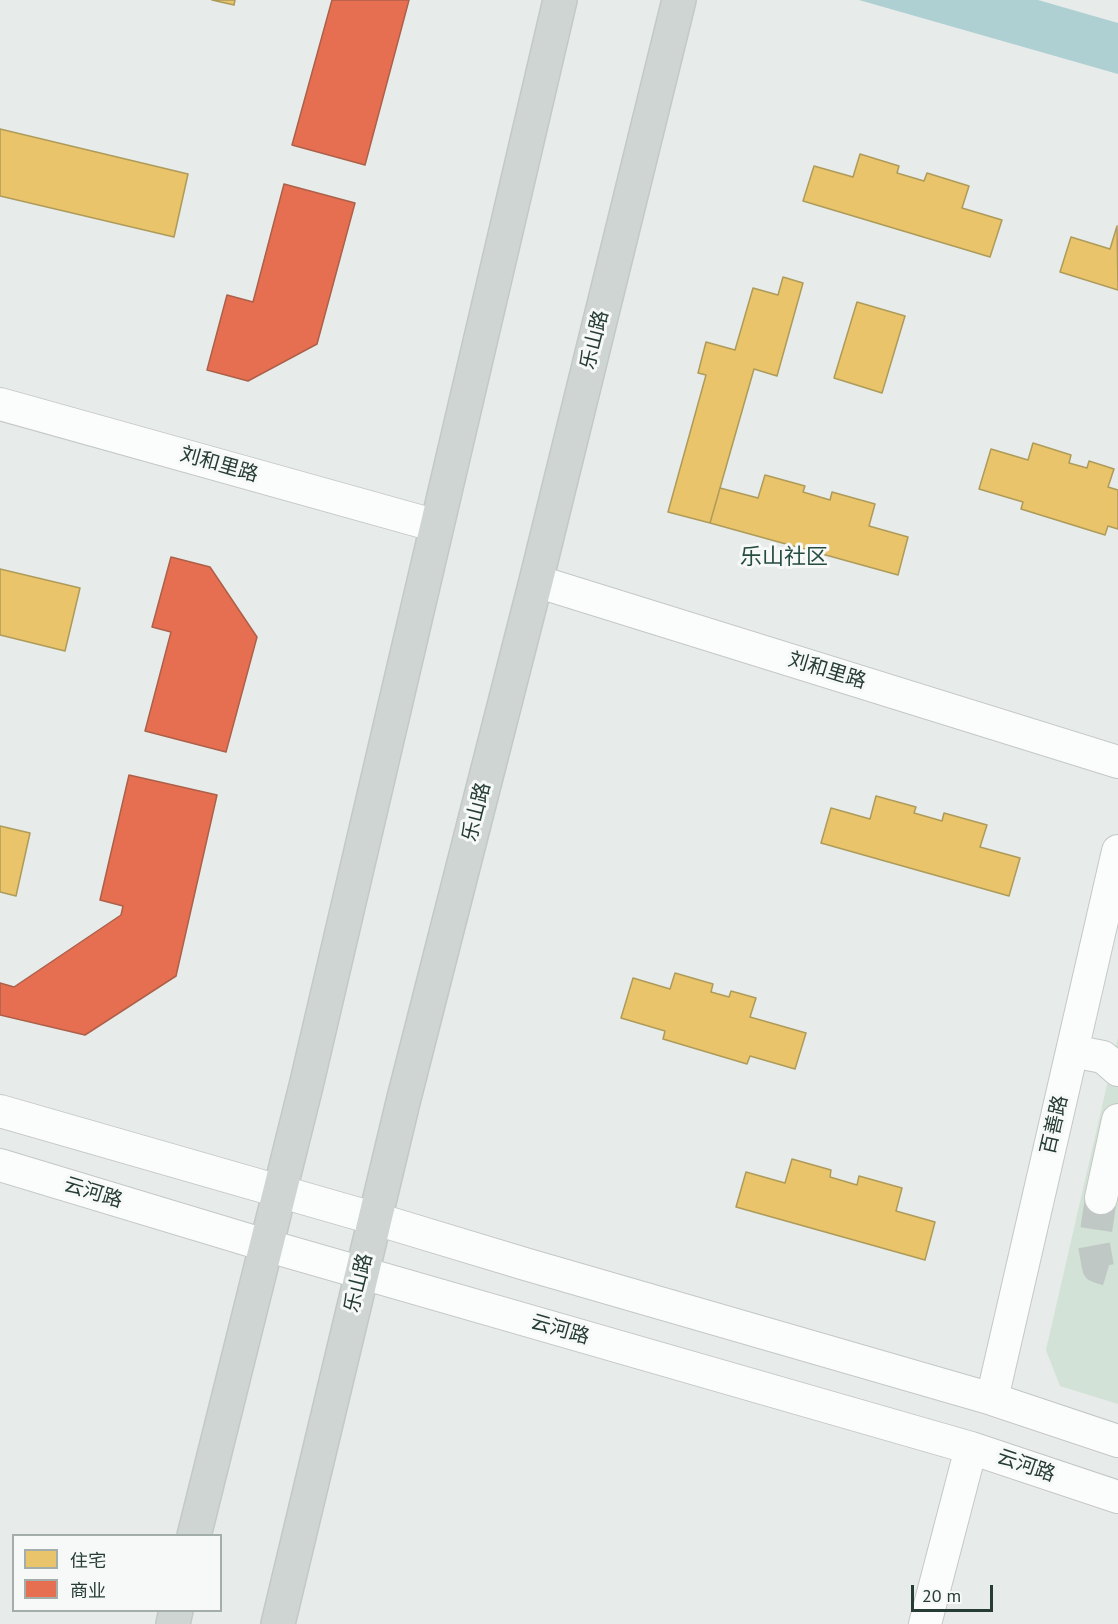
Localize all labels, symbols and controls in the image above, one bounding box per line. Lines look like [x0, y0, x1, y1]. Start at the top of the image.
street label: 乐山路 [576, 308, 614, 372]
street label: 刘和里路 [177, 442, 261, 488]
district label: 乐山社区 [740, 545, 828, 571]
street label: 刘和里路 [785, 648, 869, 694]
street label: 乐山路 [458, 780, 496, 844]
street label: 百善路 [1037, 1093, 1073, 1157]
street label: 云河路 [61, 1173, 125, 1213]
street label: 乐山路 [340, 1251, 378, 1315]
street label: 云河路 [528, 1310, 592, 1350]
street label: 云河路 [994, 1445, 1058, 1487]
legend [12, 1534, 222, 1612]
text: 住宅 [70, 1549, 106, 1572]
scale bar [914, 1573, 996, 1611]
text: 商业 [70, 1579, 106, 1602]
text: 20 m [922, 1584, 961, 1607]

